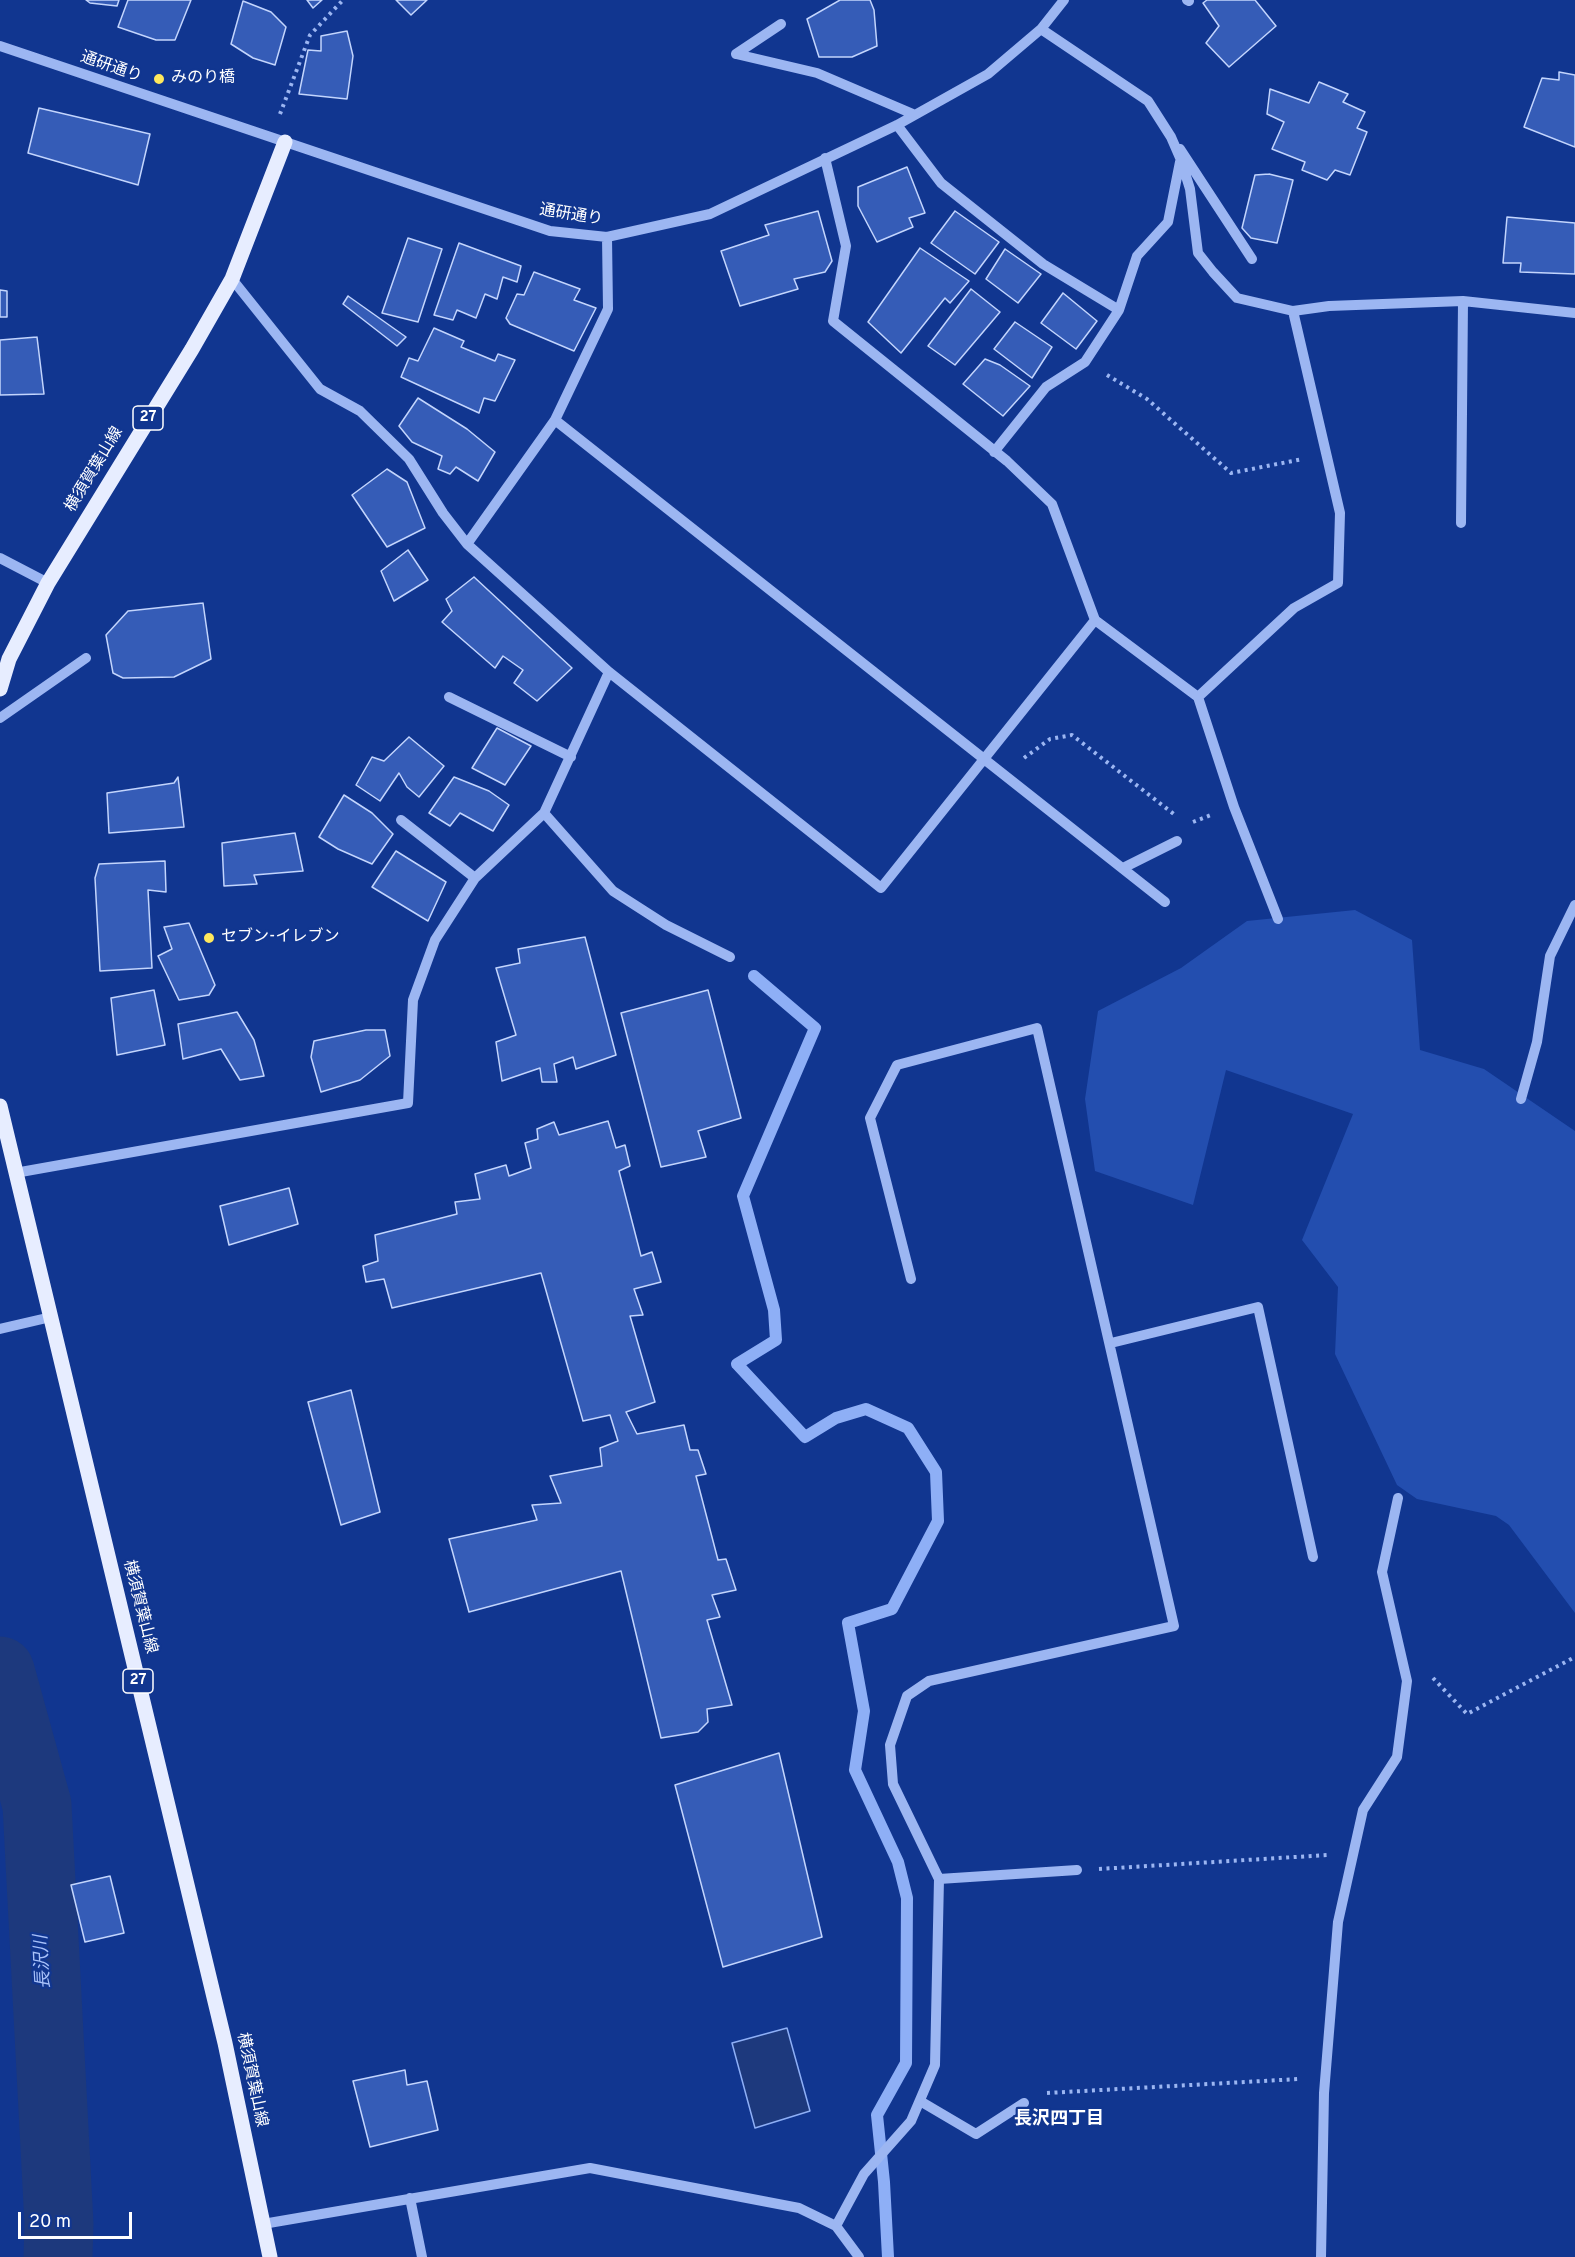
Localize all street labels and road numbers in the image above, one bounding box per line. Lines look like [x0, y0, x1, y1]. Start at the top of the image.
street label: 通研通り [78, 49, 144, 87]
street label: 通研通り [538, 202, 604, 230]
road number: 27 [133, 406, 163, 430]
street label: 横須賀葉山線 [62, 424, 128, 516]
street label: 横須賀葉山線 [118, 1558, 160, 1656]
road number: 27 [123, 1669, 153, 1693]
street label: 横須賀葉山線 [232, 2031, 270, 2129]

